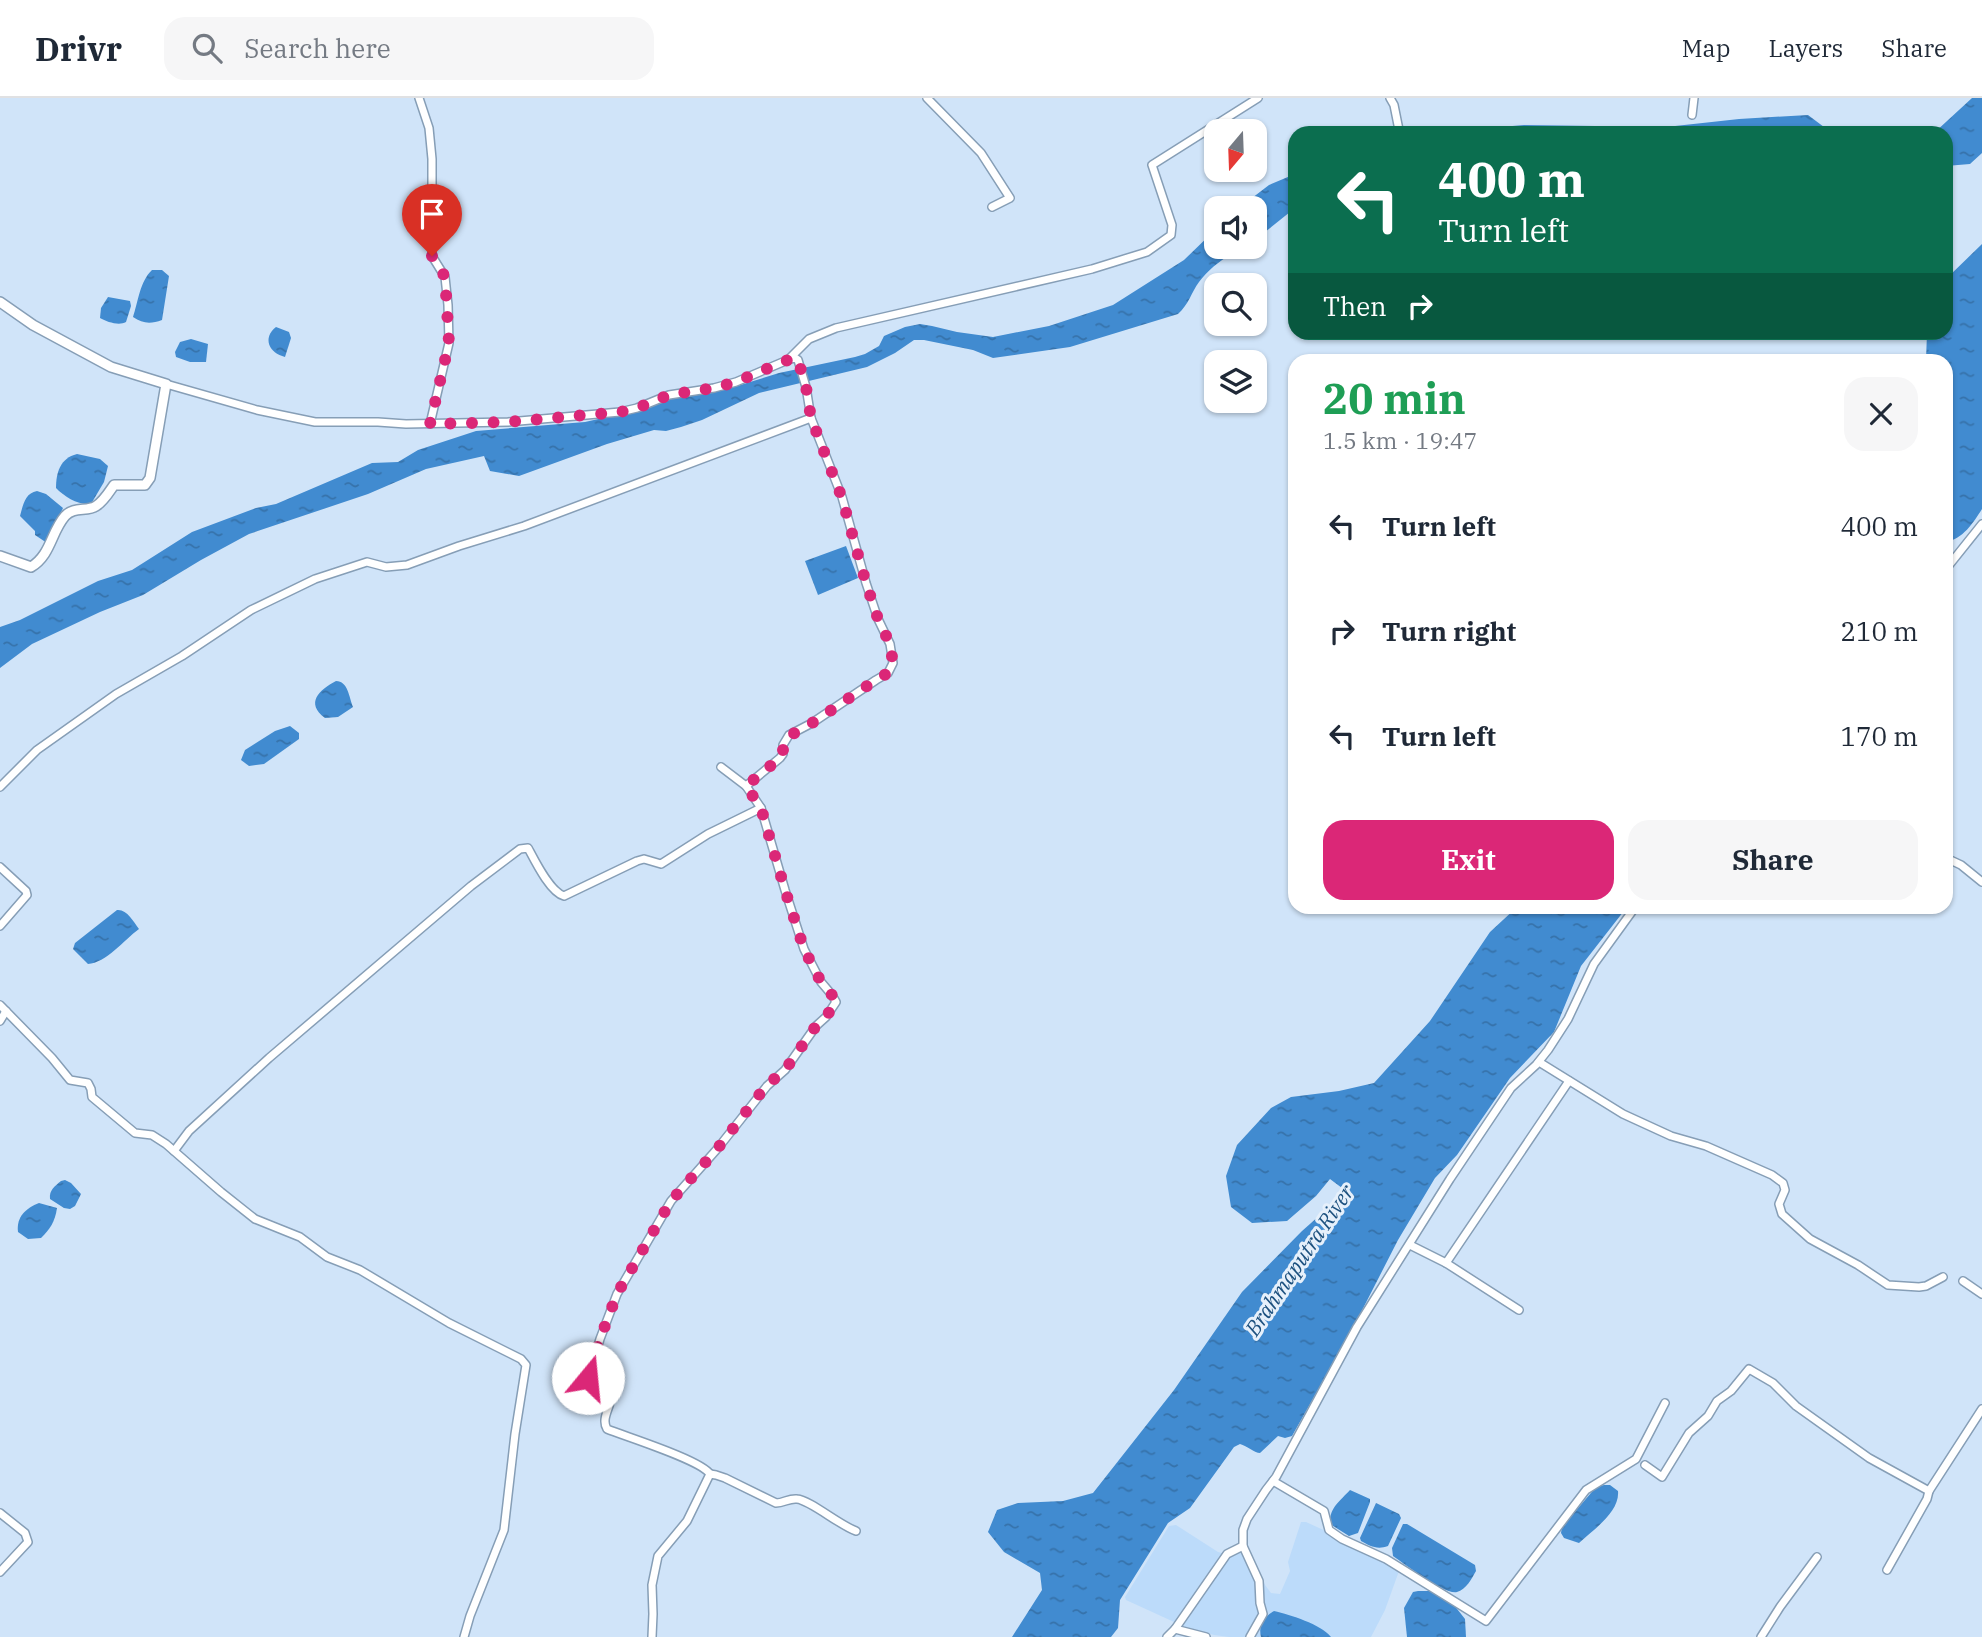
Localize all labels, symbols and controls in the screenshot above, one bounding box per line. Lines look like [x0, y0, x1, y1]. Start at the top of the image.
search box [164, 17, 654, 80]
text: Drivr [35, 27, 122, 70]
icon: search [188, 29, 226, 67]
text: Search here [244, 31, 391, 65]
text: Map [1682, 32, 1730, 64]
text: Layers [1768, 32, 1843, 64]
text: Share [1881, 32, 1947, 64]
north arrow [1204, 119, 1267, 182]
map controls [1204, 119, 1267, 413]
text: 400 m [1438, 147, 1585, 210]
icon: left [1323, 154, 1414, 245]
pin [402, 184, 462, 256]
icon: arrive [413, 195, 451, 233]
button: sound [1204, 196, 1267, 259]
text: Turn left [1438, 209, 1569, 251]
button: search [1204, 273, 1267, 336]
icon: right [1401, 287, 1439, 325]
text: Then [1323, 289, 1387, 323]
button: layers [1204, 350, 1267, 413]
text: 20 min [1323, 371, 1466, 426]
button: close [1844, 377, 1918, 451]
text: 1.5 km · 19:47 [1323, 425, 1477, 455]
icon: left [1323, 507, 1361, 545]
text: Turn left [1382, 509, 1496, 543]
text: 400 m [1840, 509, 1918, 543]
icon: right [1323, 612, 1361, 650]
text: Turn right [1382, 614, 1516, 648]
text: 210 m [1840, 614, 1918, 648]
icon: left [1323, 717, 1361, 755]
text: Turn left [1382, 719, 1496, 753]
text: 170 m [1840, 719, 1918, 753]
button: Exit [1323, 820, 1614, 900]
button: Share [1628, 820, 1918, 900]
water label: Brahmaputra River [1238, 1178, 1360, 1342]
position arrow [551, 1341, 625, 1415]

